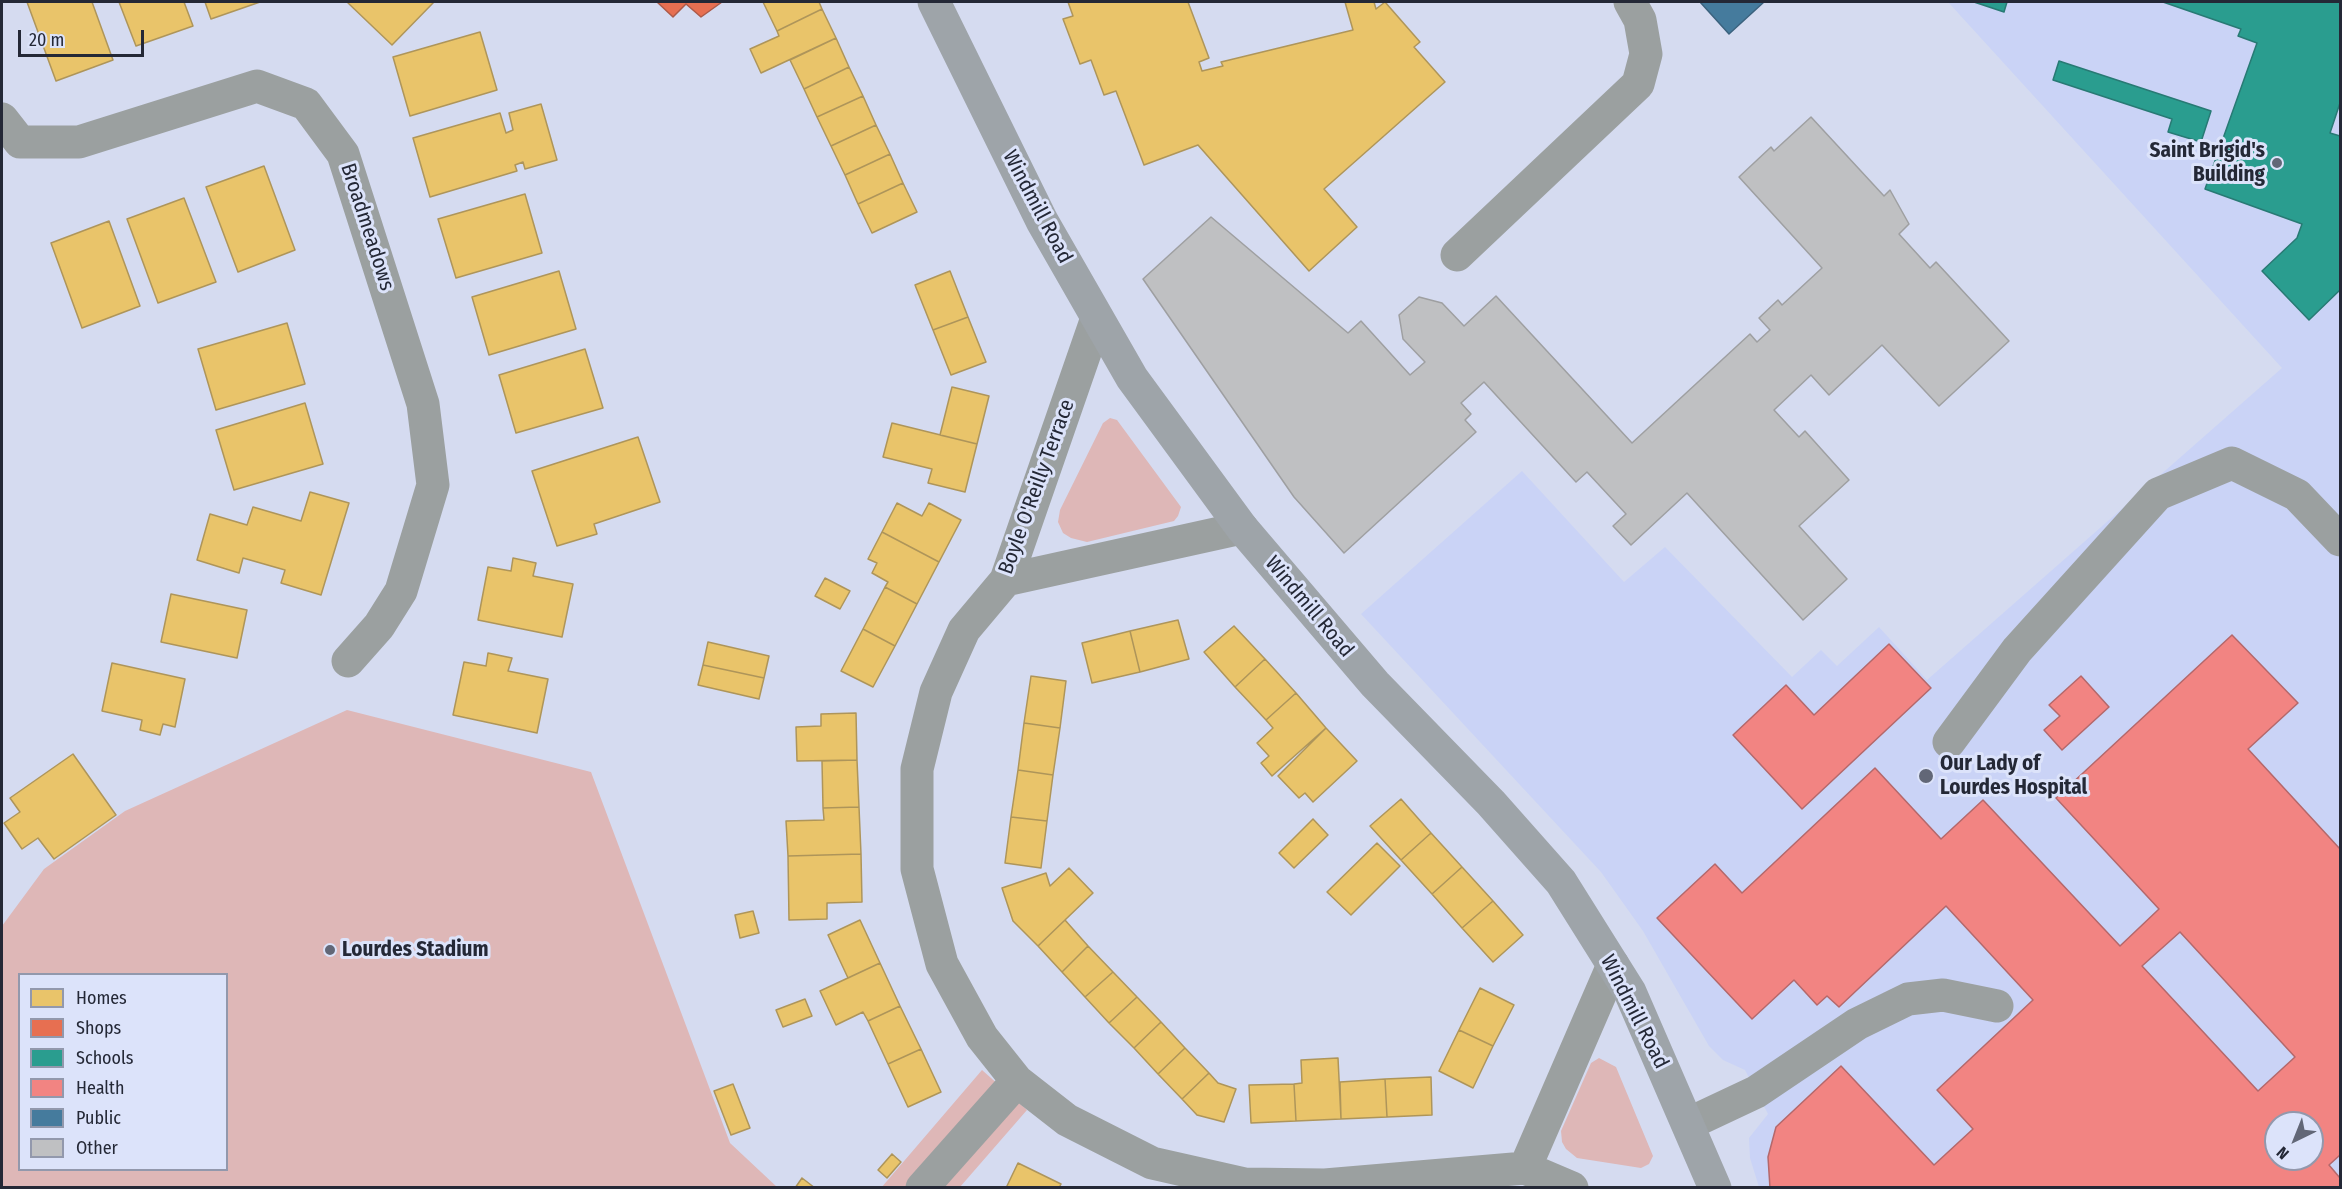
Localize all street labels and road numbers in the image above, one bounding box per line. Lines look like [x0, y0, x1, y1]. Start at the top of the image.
street label: Windmill Road [997, 146, 1077, 268]
street label: Broadmeadows [335, 160, 399, 294]
street label: Boyle O'Reilly Terrace [994, 396, 1080, 578]
street label: Windmill Road [1259, 551, 1359, 663]
street label: Windmill Road [1595, 951, 1673, 1073]

